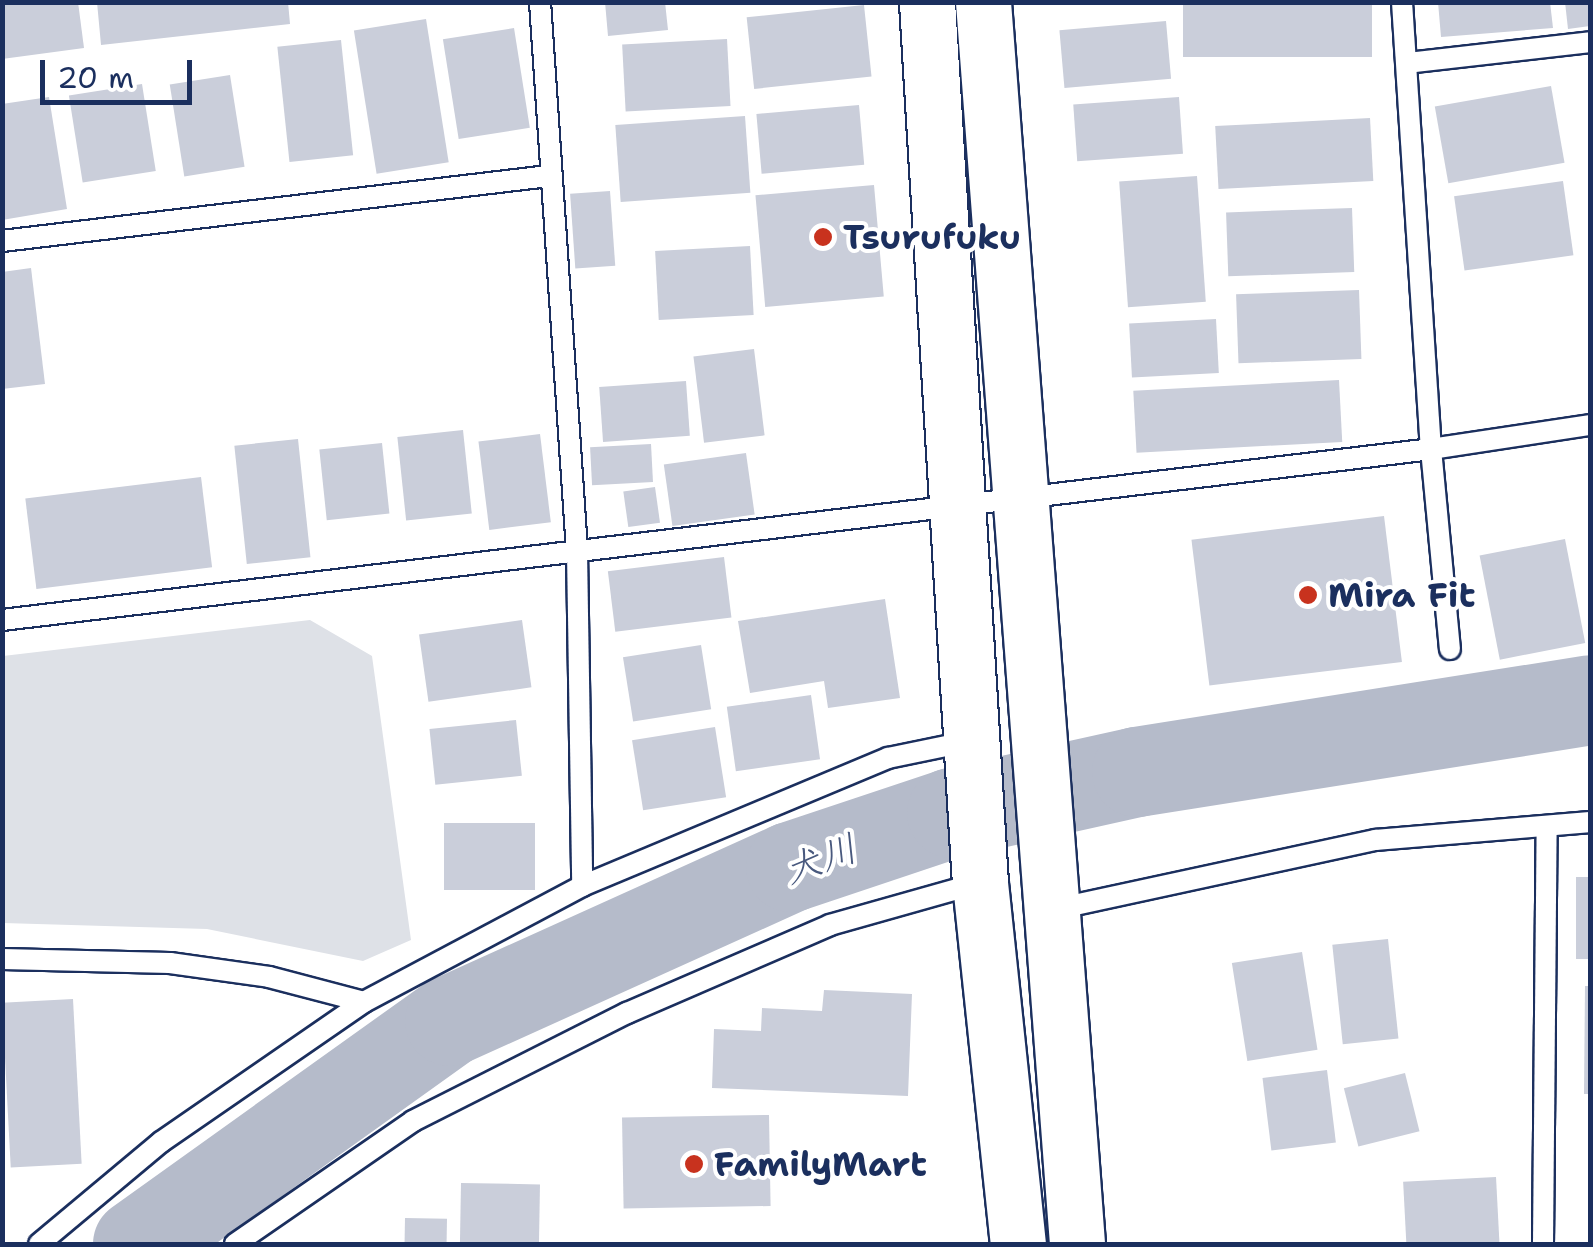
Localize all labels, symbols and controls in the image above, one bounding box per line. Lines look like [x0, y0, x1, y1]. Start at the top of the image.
scale bar [45, 40, 198, 102]
text: 20 m [57, 57, 134, 98]
place label: Tsurufuku [843, 216, 1021, 258]
marker: Tsurufuku [812, 226, 834, 248]
place label: Mira Fit [1328, 574, 1475, 616]
marker: Mira Fit [1297, 584, 1319, 606]
water label: 犬川 [776, 825, 864, 893]
place label: FamilyMart [714, 1143, 927, 1185]
marker: FamilyMart [683, 1153, 705, 1175]

